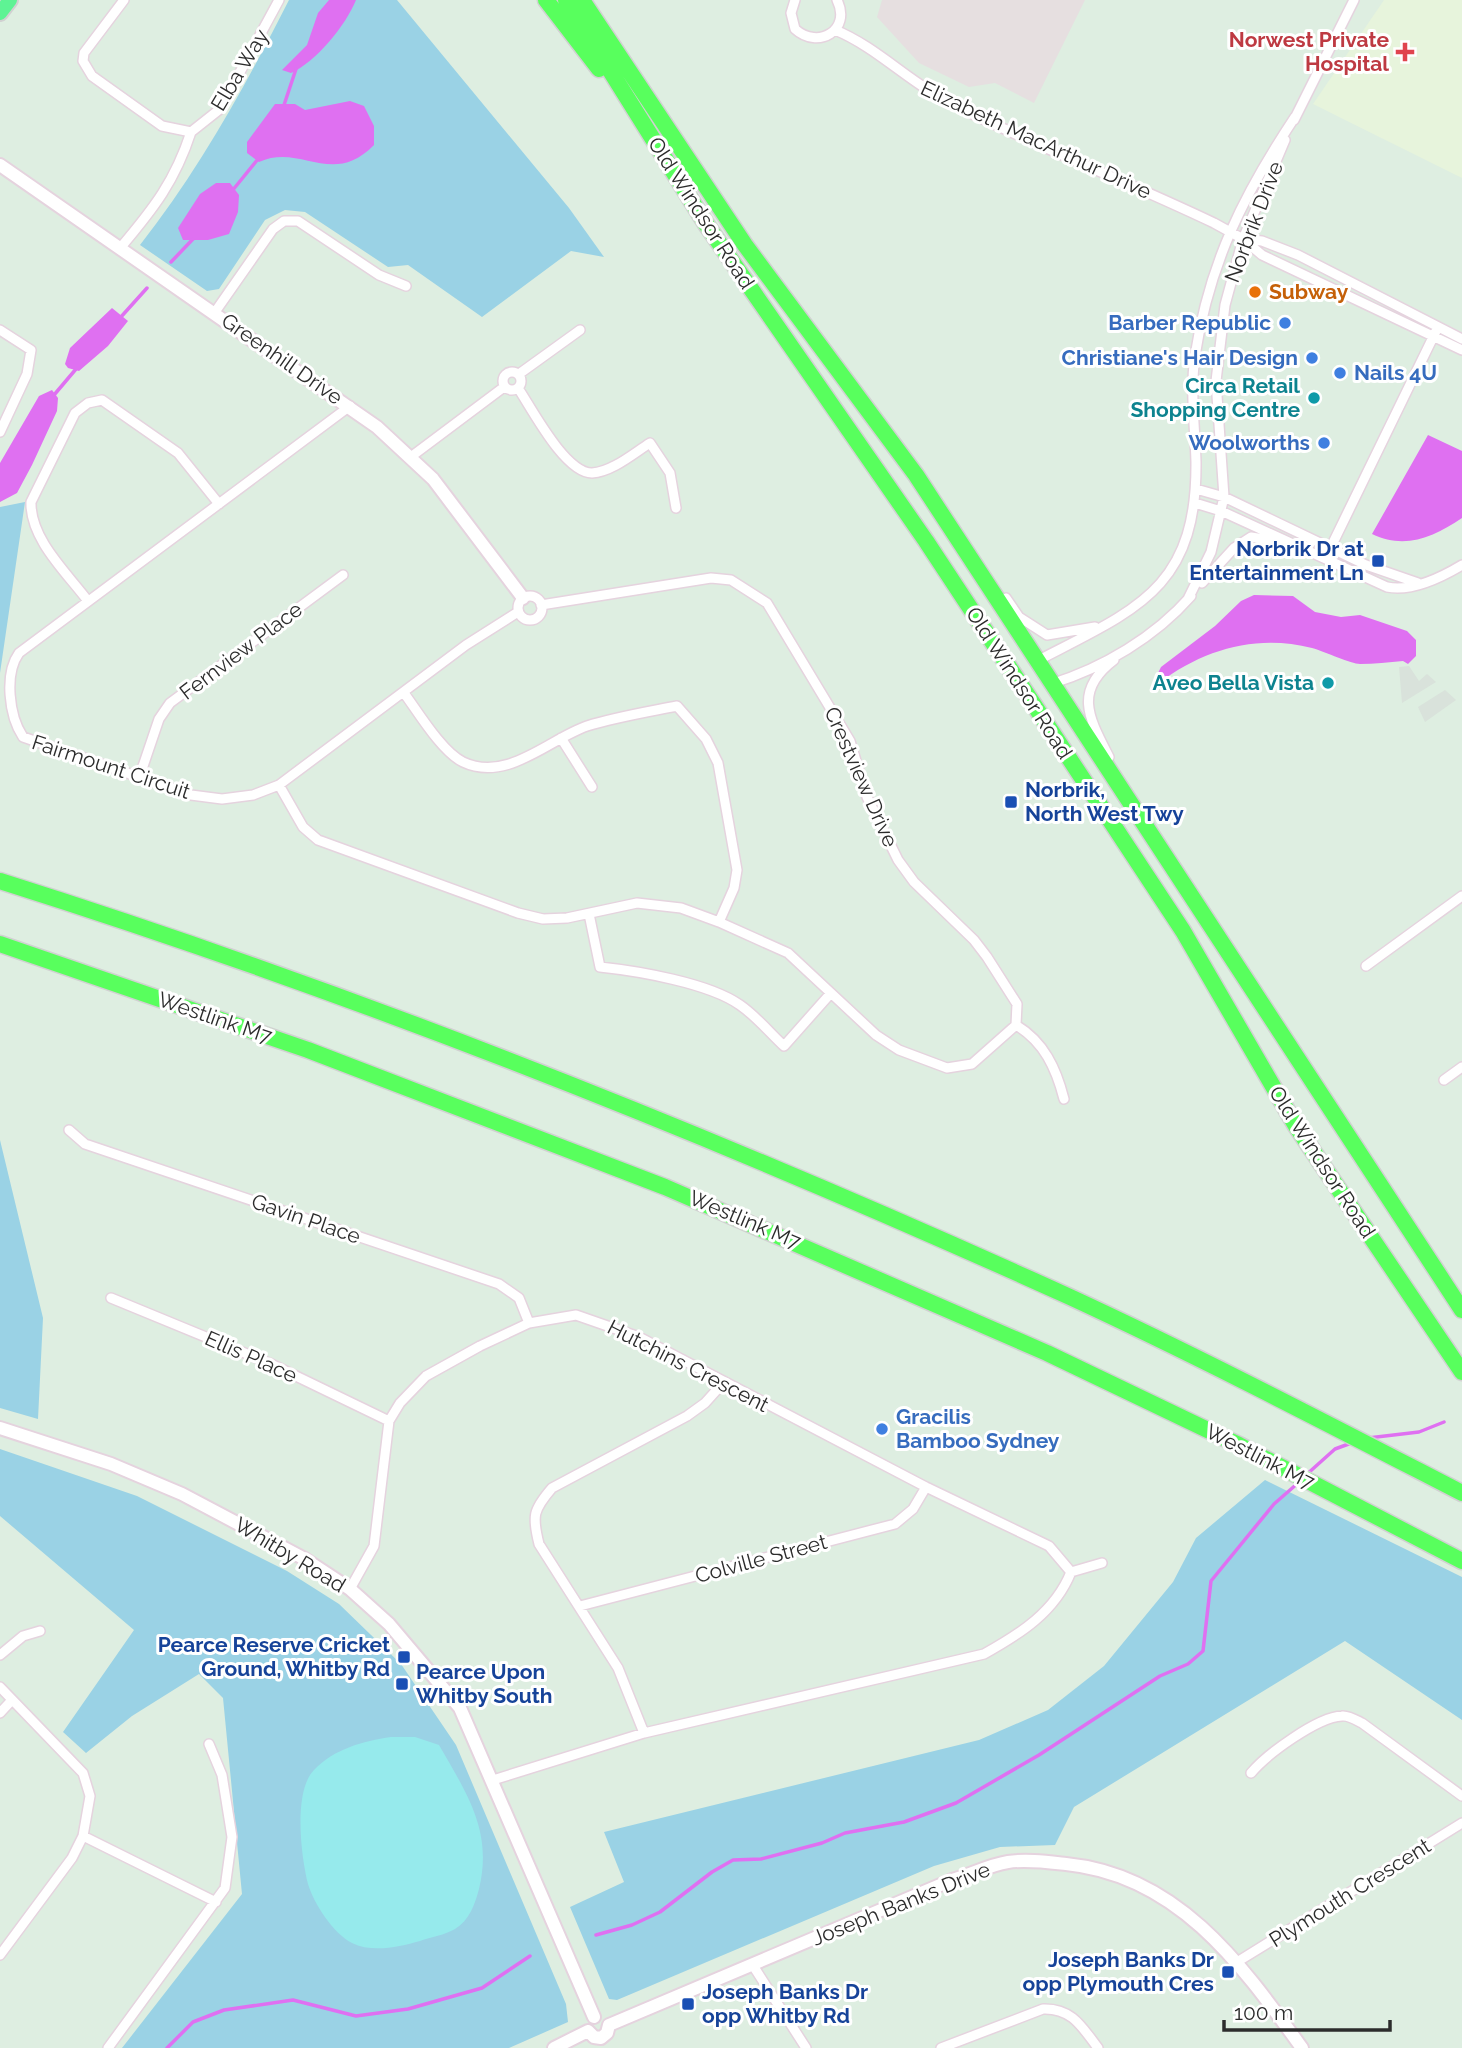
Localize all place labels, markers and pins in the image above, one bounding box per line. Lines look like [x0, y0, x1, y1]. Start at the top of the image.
place label: Norwest Private Hospital [1229, 27, 1389, 76]
marker: Norwest Private Hospital [1395, 42, 1415, 62]
place label: Subway [1269, 279, 1349, 304]
marker: Subway [1247, 284, 1263, 300]
place label: Barber Republic [1108, 310, 1271, 335]
marker: Barber Republic [1277, 315, 1293, 331]
place label: Christiane's Hair Design [1062, 345, 1298, 370]
marker: Christiane's Hair Design [1304, 350, 1320, 366]
place label: Nails 4U [1354, 360, 1437, 385]
marker: Nails 4U [1332, 365, 1348, 381]
place label: Circa Retail Shopping Centre [1131, 373, 1300, 422]
marker: Circa Retail Shopping Centre [1306, 390, 1322, 406]
place label: Woolworths [1189, 430, 1310, 455]
marker: Woolworths [1316, 435, 1332, 451]
place label: Norbrik Dr at Entertainment Ln [1189, 536, 1364, 585]
marker: Norbrik Dr at Entertainment Ln [1370, 553, 1386, 569]
place label: Aveo Bella Vista [1153, 670, 1314, 695]
marker: Aveo Bella Vista [1320, 675, 1336, 691]
place label: Norbrik, North West Twy [1025, 777, 1184, 826]
marker: Norbrik, North West Twy [1003, 794, 1019, 810]
place label: Gracilis Bamboo Sydney [896, 1404, 1060, 1453]
marker: Gracilis Bamboo Sydney [874, 1421, 890, 1437]
place label: Pearce Reserve Cricket Ground, Whitby Rd [158, 1632, 390, 1681]
marker: Pearce Reserve Cricket Ground, Whitby Rd [396, 1649, 412, 1665]
place label: Pearce Upon Whitby South [416, 1659, 553, 1708]
marker: Pearce Upon Whitby South [394, 1676, 410, 1692]
place label: Joseph Banks Dr opp Plymouth Cres [1023, 1947, 1214, 1996]
marker: Joseph Banks Dr opp Plymouth Cres [1220, 1964, 1236, 1980]
place label: Joseph Banks Dr opp Whitby Rd [702, 1979, 868, 2028]
marker: Joseph Banks Dr opp Whitby Rd [680, 1996, 696, 2012]

